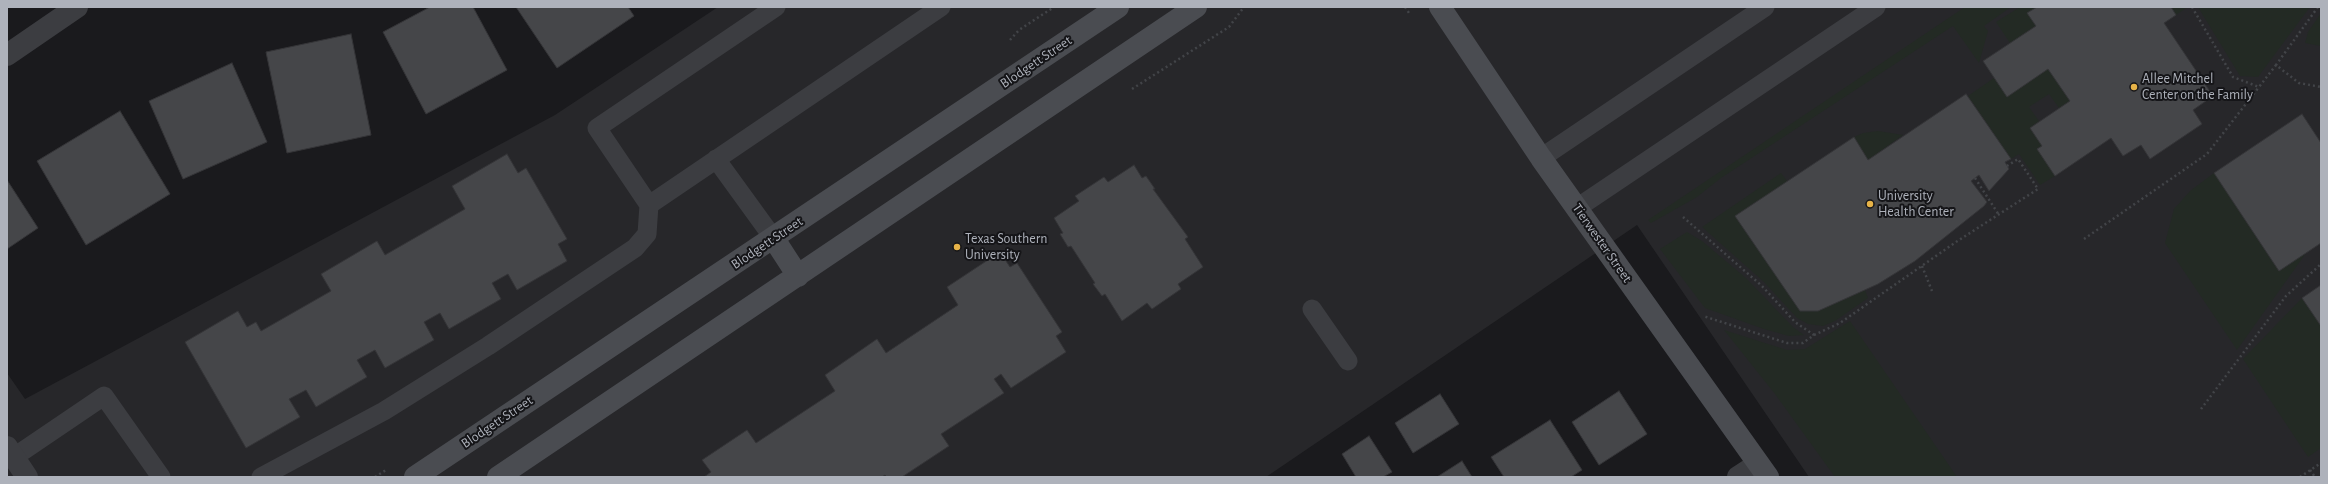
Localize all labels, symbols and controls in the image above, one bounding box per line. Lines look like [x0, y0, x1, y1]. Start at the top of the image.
street label: Blodgett Street [997, 32, 1075, 92]
place label: Allee Mitchel Center on the Family [2142, 71, 2253, 104]
marker: Allee Mitchel Center on the Family [2129, 82, 2139, 92]
place label: University Health Center [1878, 188, 1954, 220]
marker: University Health Center [1865, 199, 1875, 209]
street label: Tierwester Street [1569, 200, 1635, 286]
street label: Blodgett Street [728, 213, 806, 273]
place label: Texas Southern University [965, 231, 1047, 264]
marker: Texas Southern University [952, 242, 962, 252]
street label: Blodgett Street [458, 392, 536, 452]

